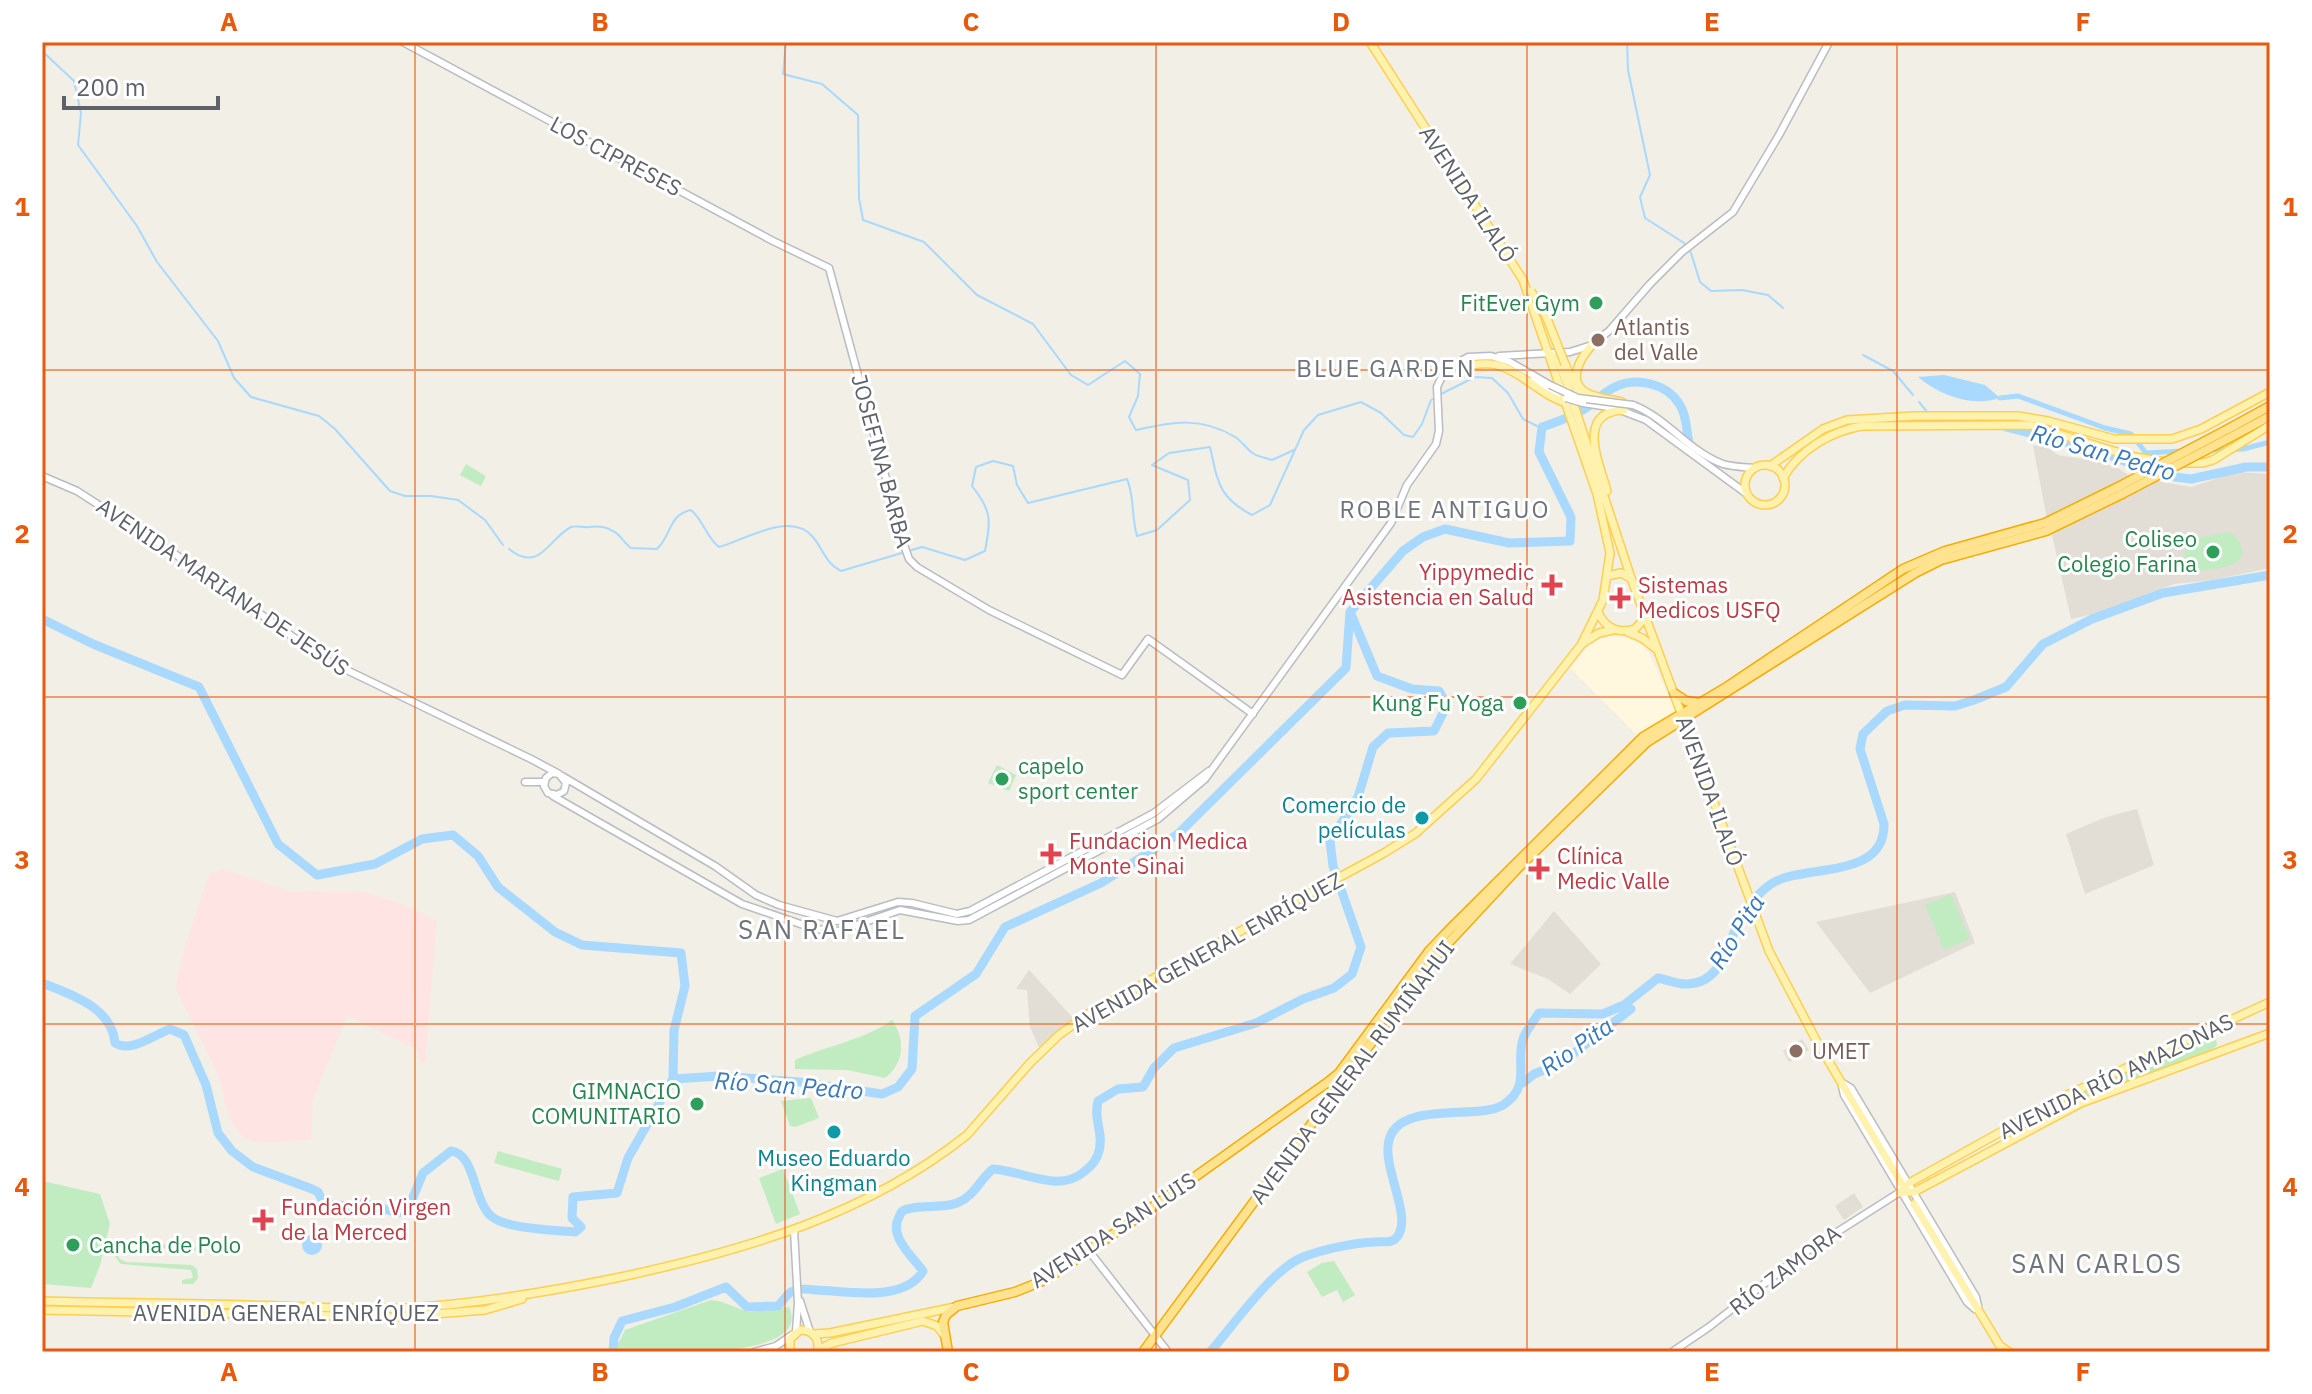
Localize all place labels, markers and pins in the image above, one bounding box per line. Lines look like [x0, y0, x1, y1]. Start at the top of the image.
place label: FitEver Gym [1460, 288, 1580, 317]
marker: FitEver Gym [1587, 294, 1605, 312]
place label: Atlantis del Valle [1614, 312, 1698, 366]
marker: Atlantis del Valle [1589, 331, 1607, 349]
place label: Coliseo Colegio Farina [2057, 524, 2197, 578]
marker: Coliseo Colegio Farina [2204, 543, 2222, 561]
place label: Yippymedic Asistencia en Salud [1342, 557, 1534, 611]
place label: Sistemas Medicos USFQ [1638, 570, 1781, 624]
marker: Yippymedic Asistencia en Salud [1541, 574, 1563, 596]
marker: Sistemas Medicos USFQ [1609, 587, 1631, 609]
place label: Kung Fu Yoga [1371, 688, 1504, 717]
marker: Kung Fu Yoga [1511, 694, 1529, 712]
place label: capelo sport center [1018, 751, 1138, 805]
marker: capelo sport center [993, 770, 1011, 788]
place label: Comercio de películas [1282, 790, 1406, 844]
marker: Comercio de películas [1413, 809, 1431, 827]
place label: Fundacion Medica Monte Sinai [1069, 826, 1248, 880]
place label: Clínica Medic Valle [1557, 841, 1670, 895]
marker: Fundacion Medica Monte Sinai [1040, 843, 1062, 865]
marker: Clínica Medic Valle [1528, 858, 1550, 880]
place label: UMET [1812, 1036, 1871, 1065]
marker: UMET [1787, 1042, 1805, 1060]
place label: GIMNACIO COMUNITARIO [531, 1076, 681, 1130]
marker: GIMNACIO COMUNITARIO [688, 1095, 706, 1113]
marker: Museo Eduardo Kingman [825, 1123, 843, 1141]
place label: Museo Eduardo Kingman [757, 1143, 911, 1197]
place label: Fundación Virgen de la Merced [281, 1192, 451, 1246]
marker: Fundación Virgen de la Merced [252, 1209, 274, 1231]
place label: Cancha de Polo [89, 1230, 241, 1259]
marker: Cancha de Polo [64, 1236, 82, 1254]

